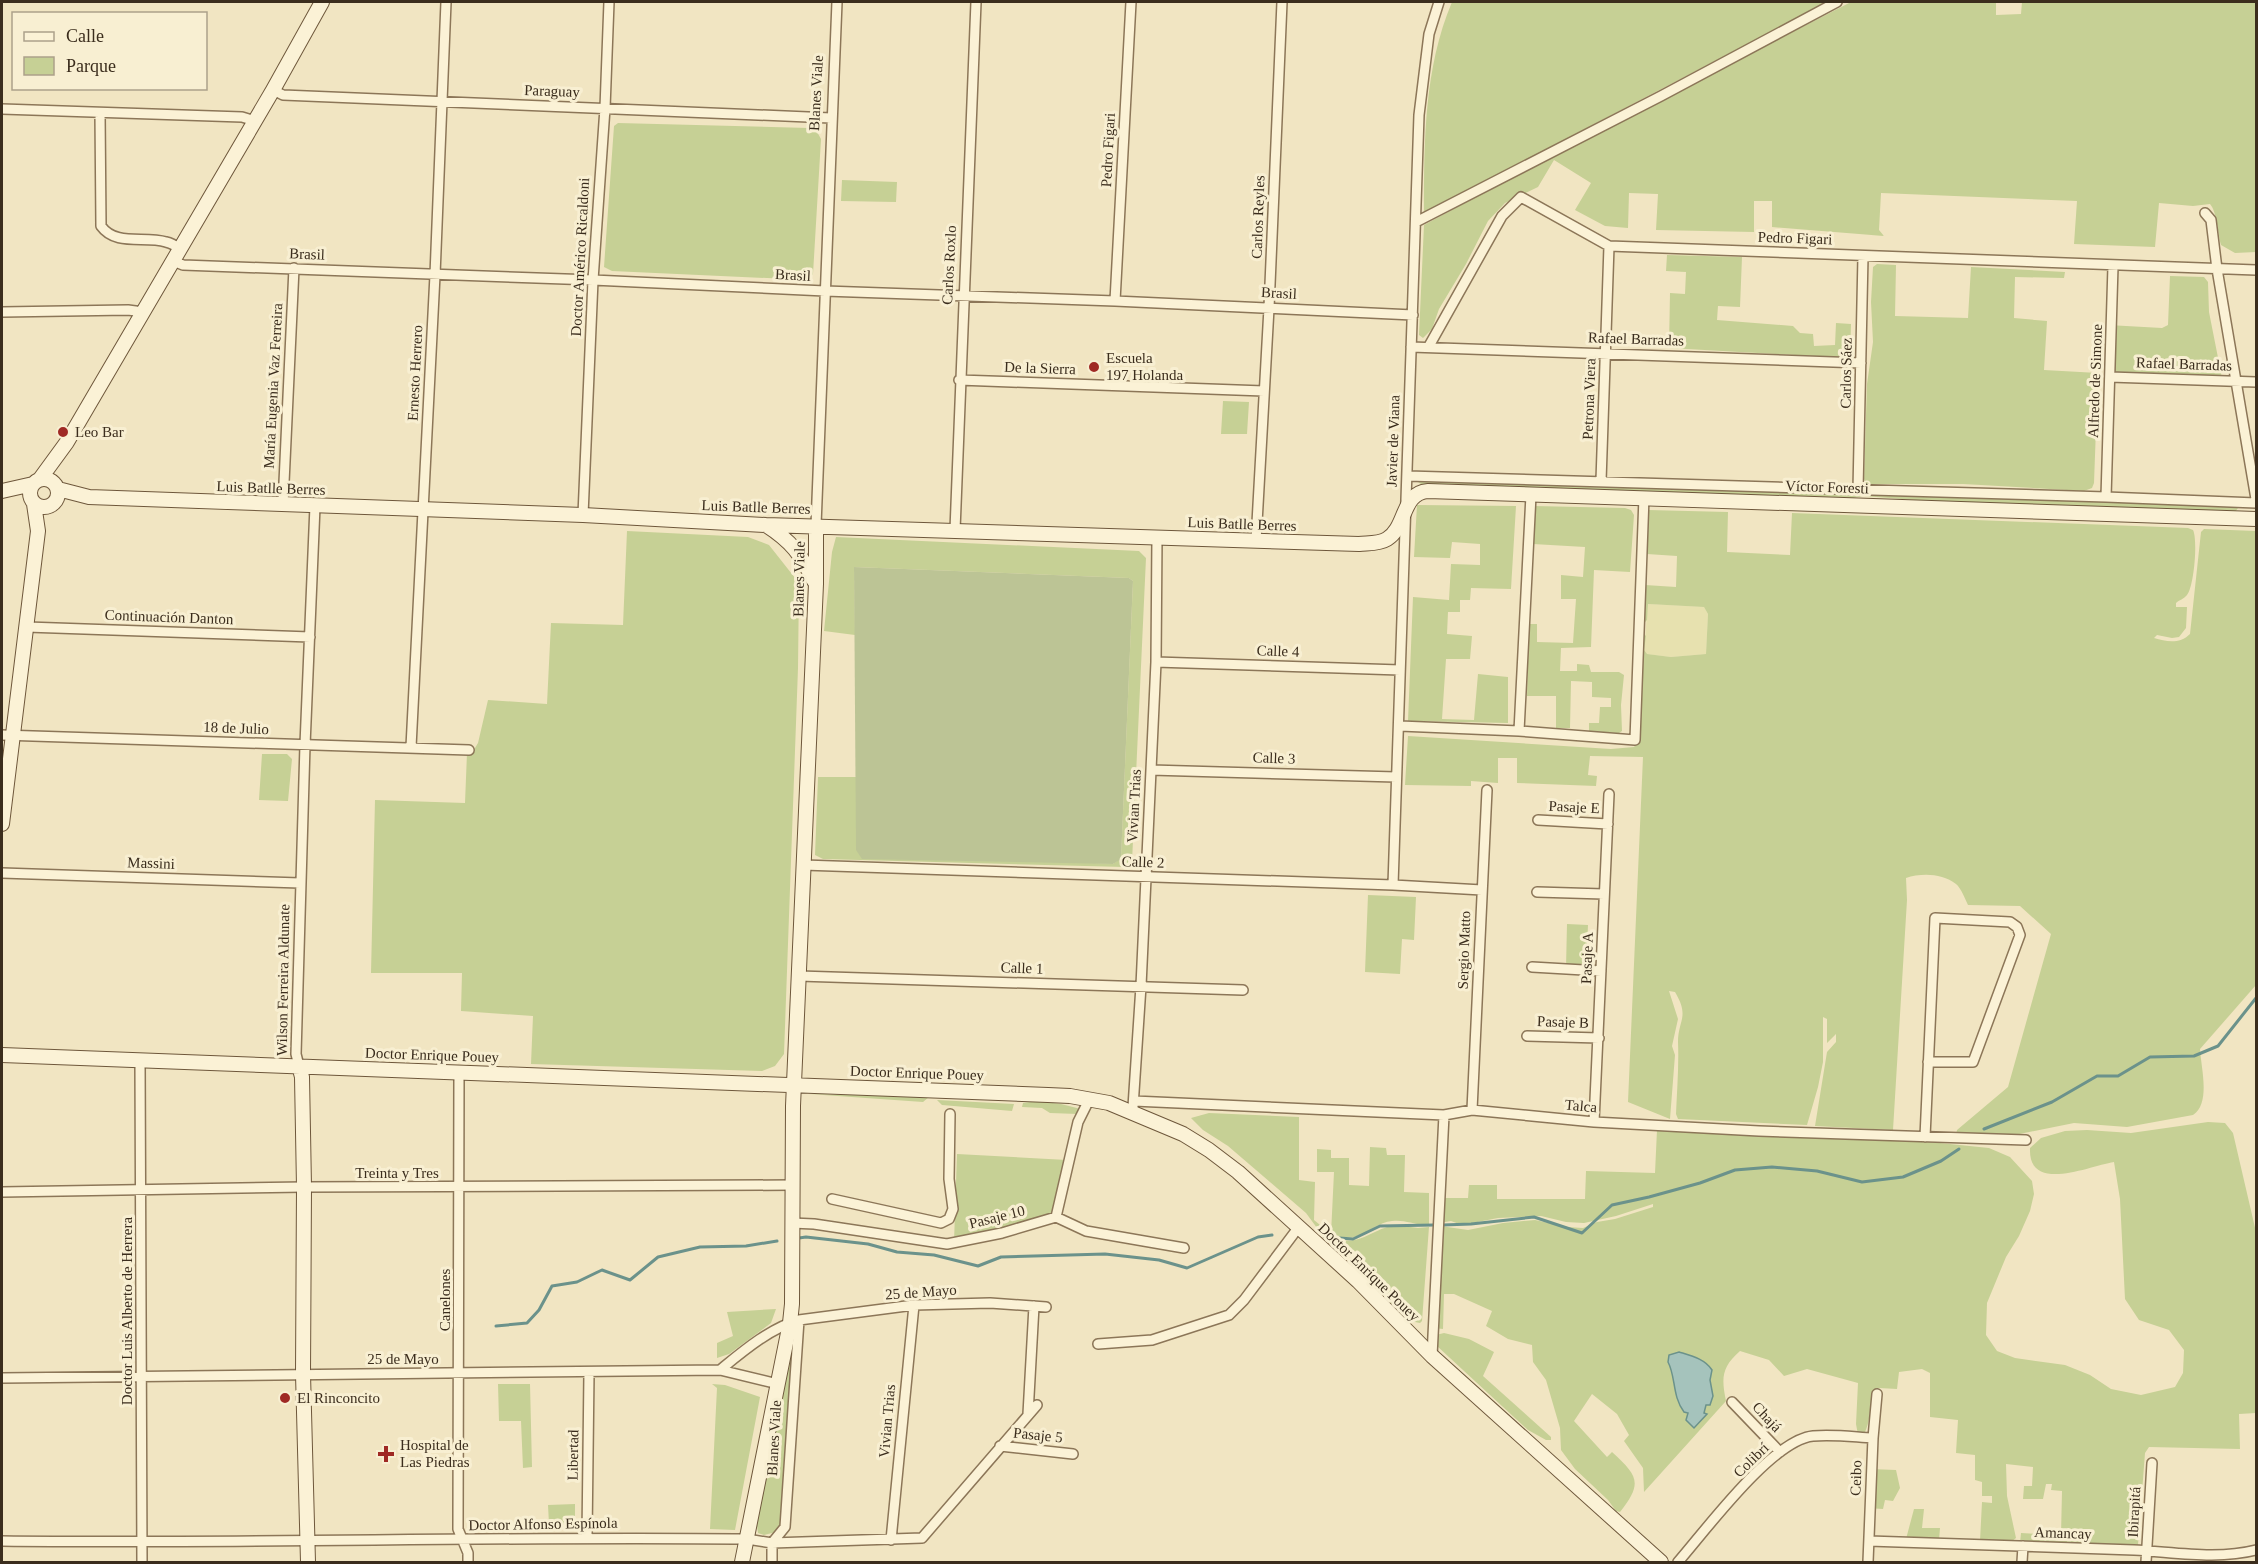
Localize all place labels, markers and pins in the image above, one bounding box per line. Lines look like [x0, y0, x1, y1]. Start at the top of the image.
place label: Escuela 197 Holanda [1106, 350, 1183, 383]
marker: Escuela 197 Holanda [1087, 360, 1101, 374]
place label: Leo Bar [75, 424, 124, 440]
marker: Leo Bar [56, 425, 70, 439]
place label: El Rinconcito [297, 1390, 380, 1406]
marker: El Rinconcito [278, 1391, 292, 1405]
place label: Hospital de Las Piedras [400, 1437, 470, 1470]
marker: Hospital de Las Piedras [377, 1445, 395, 1463]

